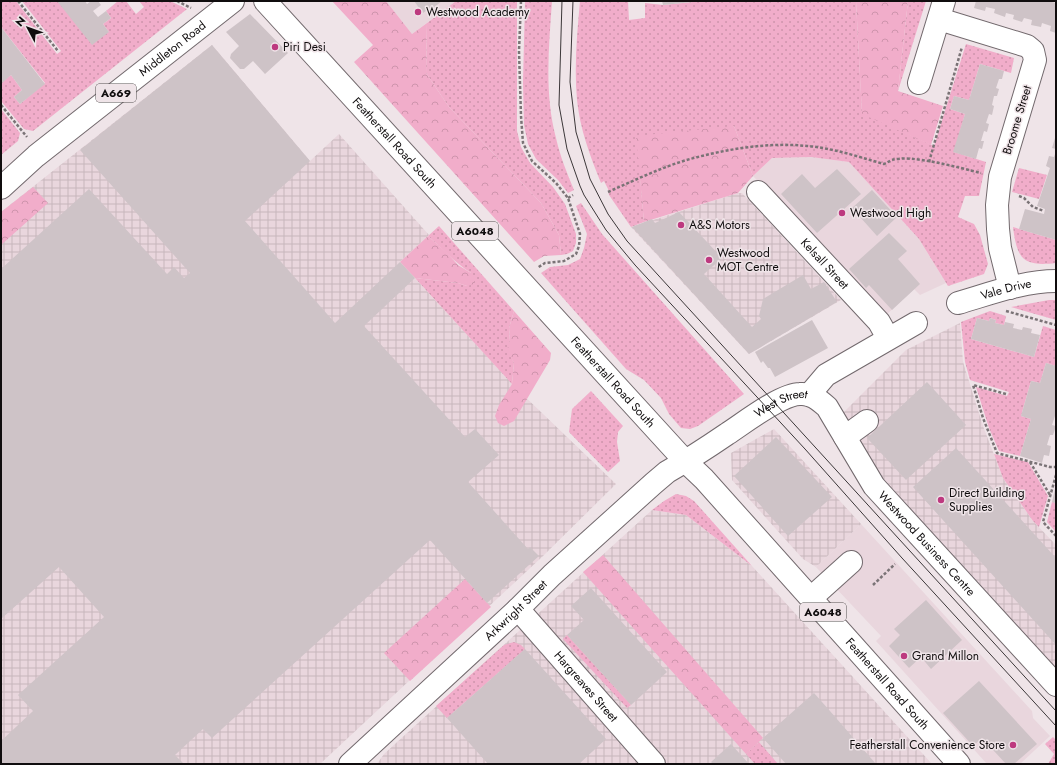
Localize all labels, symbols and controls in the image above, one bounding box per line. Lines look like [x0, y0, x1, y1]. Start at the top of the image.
place label: Westwood Academy [426, 3, 530, 21]
marker: Westwood Academy [413, 7, 423, 17]
north arrow [8, 8, 48, 48]
text: N [12, 13, 29, 30]
street label: Middleton Road [135, 17, 210, 81]
place label: Piri Desi [283, 38, 326, 56]
marker: Piri Desi [270, 42, 280, 52]
street label: Broome Street [998, 83, 1036, 157]
road number: A669 [96, 84, 136, 102]
street label: Featherstall Road South [348, 93, 441, 192]
place label: Westwood High [850, 204, 931, 222]
marker: Westwood High [837, 208, 847, 218]
place label: A&S Motors [689, 216, 750, 234]
marker: A&S Motors [676, 220, 686, 230]
road number: A6048 [452, 222, 498, 240]
street label: Kelsall Street [796, 234, 853, 293]
place label: Westwood MOT Centre [717, 244, 779, 276]
marker: Westwood MOT Centre [704, 255, 714, 265]
street label: Vale Drive [978, 274, 1033, 305]
street label: Featherstall Road South [567, 332, 659, 432]
street label: West Street [750, 385, 809, 422]
place label: Direct Building Supplies [949, 484, 1025, 516]
street label: Westwood Business Centre [874, 487, 980, 600]
marker: Direct Building Supplies [936, 495, 946, 505]
street label: Arkwright Street [480, 576, 551, 645]
road number: A6048 [800, 603, 846, 621]
street label: Featherstall Road South [841, 634, 933, 734]
street label: Hargreaves Street [550, 647, 622, 726]
place label: Grand Millon [912, 647, 979, 665]
marker: Grand Millon [899, 651, 909, 661]
place label: Featherstall Convenience Store [849, 736, 1005, 754]
marker: Featherstall Convenience Store [1008, 740, 1018, 750]

